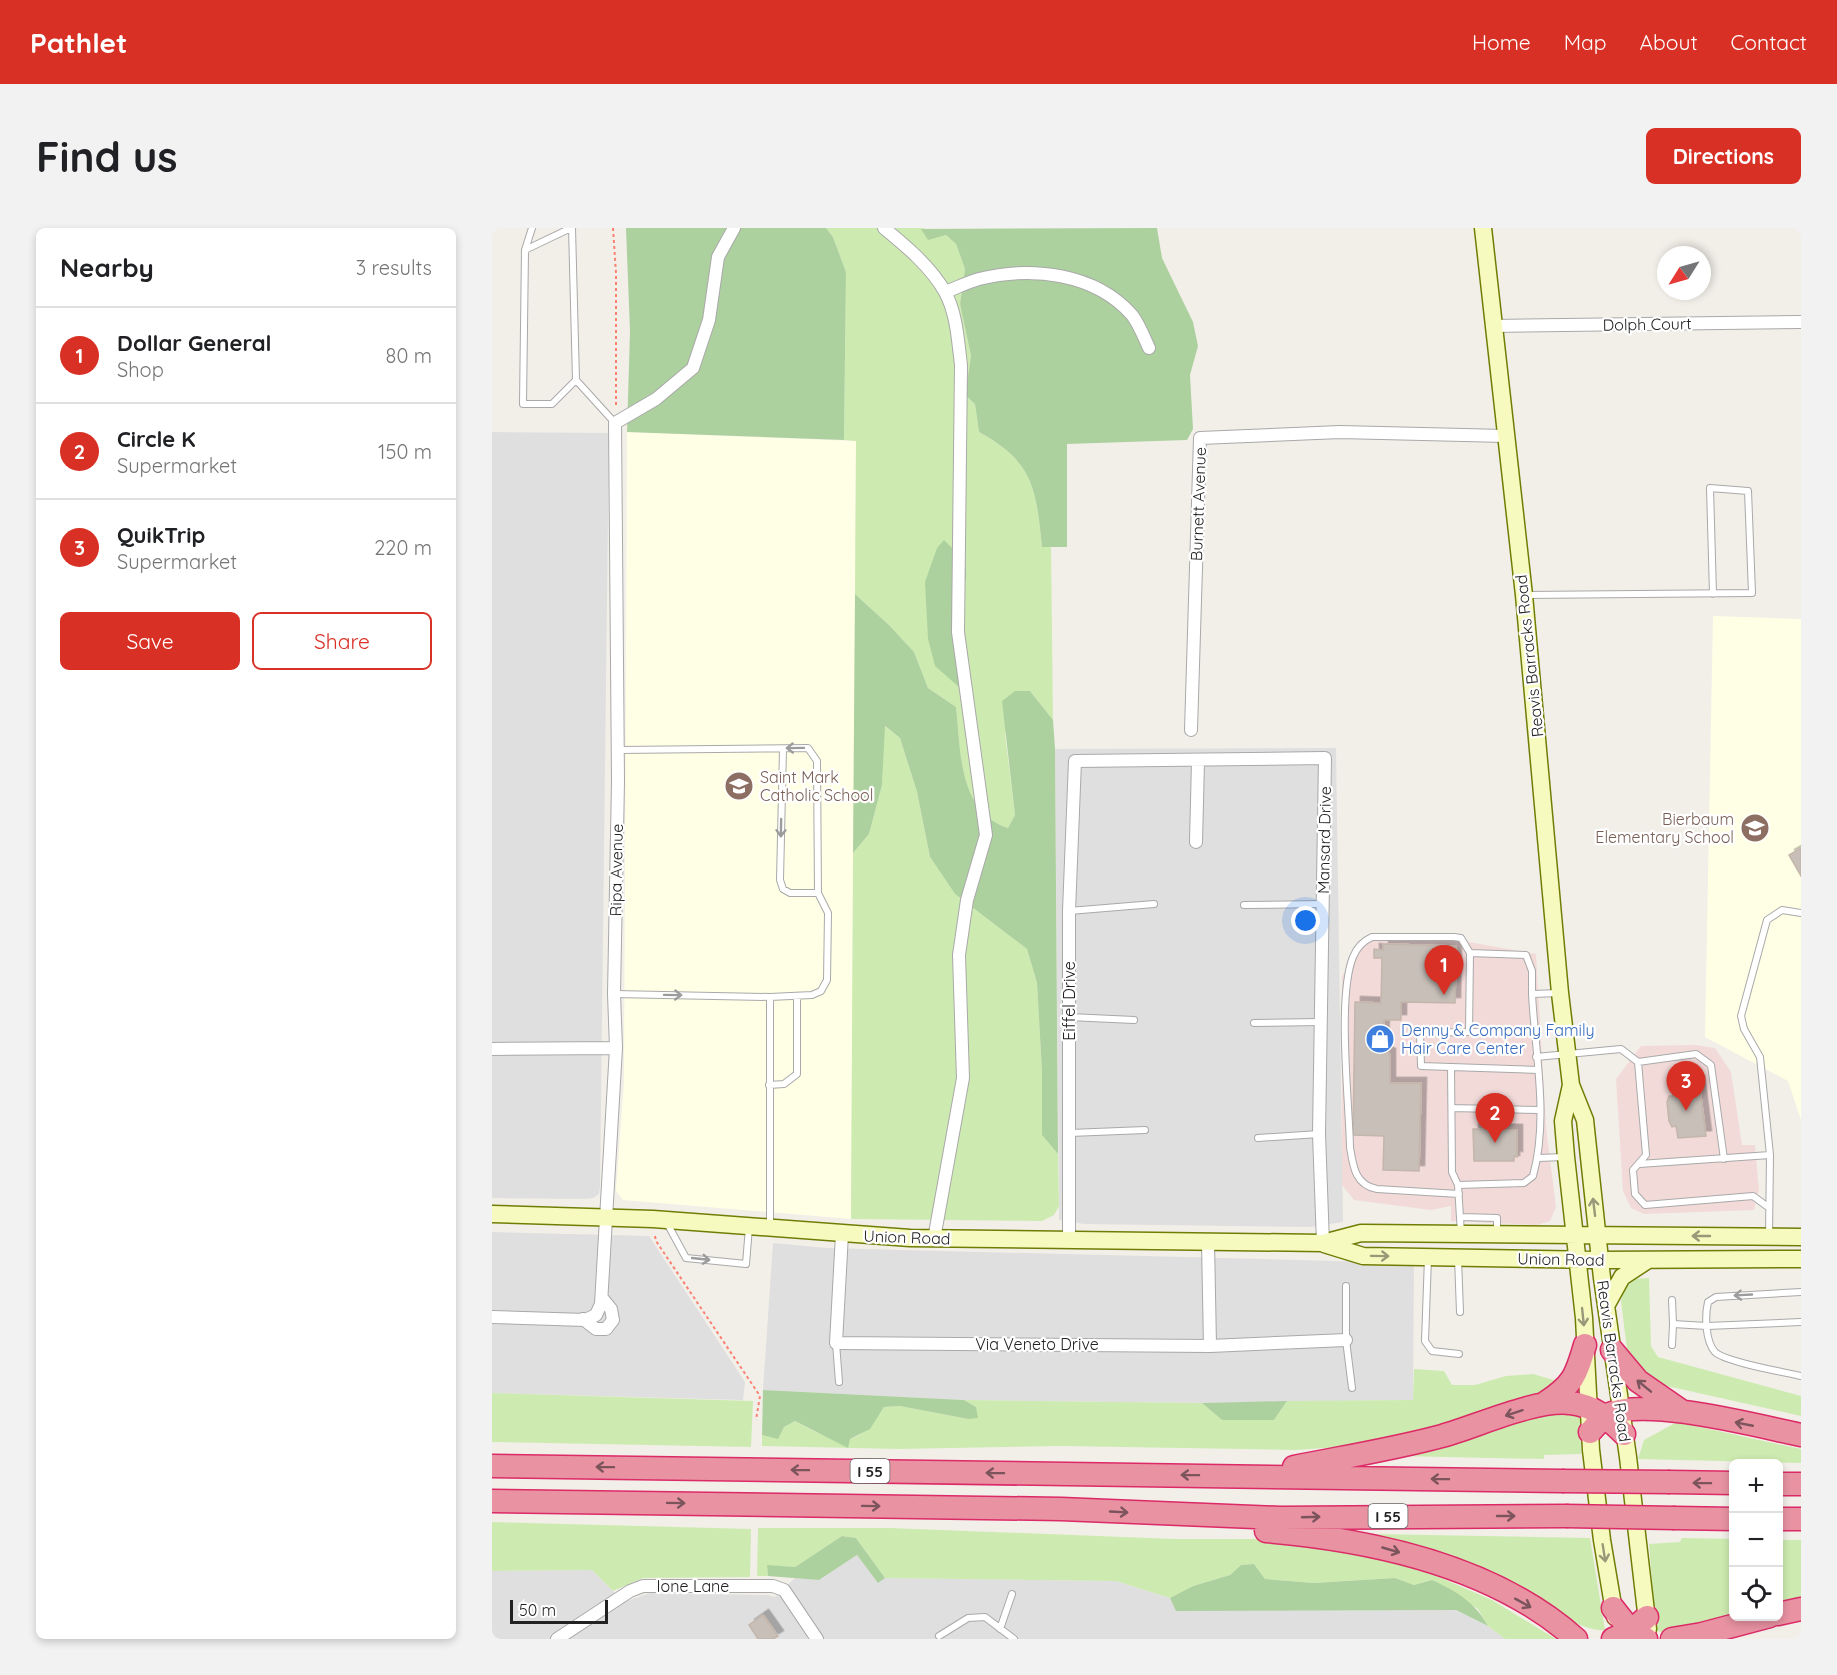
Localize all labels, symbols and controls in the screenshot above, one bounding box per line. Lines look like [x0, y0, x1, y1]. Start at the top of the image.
text: Pathlet [30, 25, 127, 60]
text: Home [1472, 29, 1531, 55]
text: Map [1564, 29, 1607, 55]
text: About [1640, 29, 1698, 55]
text: Contact [1731, 29, 1807, 55]
button: Directions [1646, 128, 1801, 184]
text: Find us [36, 130, 178, 183]
north arrow [1657, 246, 1711, 300]
text: Nearby [60, 251, 154, 284]
text: 3 results [356, 255, 432, 280]
street label: Dolph Court [1602, 313, 1692, 335]
text: Dollar General [117, 329, 271, 357]
text: 1 [76, 343, 83, 368]
text: 80 m [386, 343, 432, 368]
text: Shop [117, 357, 164, 382]
text: Circle K [117, 425, 196, 453]
text: 2 [74, 439, 85, 464]
text: 150 m [378, 439, 432, 464]
street label: Burnett Avenue [1186, 447, 1210, 561]
text: Supermarket [117, 453, 237, 478]
text: QuikTrip [117, 521, 205, 549]
text: 3 [74, 535, 85, 560]
text: 220 m [374, 535, 432, 560]
text: Supermarket [117, 549, 237, 574]
street label: Reavis Barracks Road [1511, 574, 1547, 738]
button: Save [60, 612, 240, 670]
button: Share [252, 612, 432, 670]
one-way arrow [786, 743, 806, 754]
place label: Saint Mark Catholic School [760, 767, 873, 805]
school or university icon: Saint Mark Catholic School [723, 770, 755, 802]
street label: Mansard Drive [1313, 786, 1335, 894]
place label: Bierbaum Elementary School [1595, 809, 1734, 847]
school or university icon: Bierbaum Elementary School [1739, 812, 1771, 844]
one-way arrow [775, 818, 787, 838]
street label: Ripa Avenue [605, 824, 627, 916]
your location [1291, 906, 1320, 935]
pin: 1 [1424, 946, 1464, 995]
street label: Eiffel Drive [1059, 961, 1079, 1041]
one-way arrow [662, 989, 682, 1001]
place label: Denny & Company Family Hair Care Center [1401, 1020, 1594, 1058]
shop icon: Denny & Company Family Hair Care Center [1364, 1023, 1396, 1055]
pin: 3 [1666, 1062, 1706, 1111]
pin: 2 [1476, 1094, 1514, 1143]
one-way arrow [1588, 1198, 1599, 1218]
street label: Union Road [863, 1225, 951, 1249]
one-way arrow [1691, 1230, 1711, 1242]
street label: Union Road [1517, 1248, 1605, 1270]
one-way arrow [1369, 1250, 1389, 1262]
one-way arrow [691, 1254, 711, 1265]
street label: Reavis Barracks Road [1593, 1279, 1635, 1443]
one-way arrow [1733, 1290, 1753, 1301]
one-way arrow [1578, 1307, 1589, 1327]
street label: Via Veneto Drive [975, 1334, 1099, 1354]
one-way arrow [1636, 1379, 1652, 1392]
one-way arrow [1505, 1409, 1524, 1420]
one-way arrow [1734, 1418, 1754, 1429]
road number: I 55 [850, 1459, 890, 1483]
map controls [1729, 1459, 1783, 1621]
button: + [1729, 1459, 1783, 1513]
one-way arrow [596, 1461, 616, 1473]
one-way arrow [791, 1464, 811, 1476]
one-way arrow [986, 1467, 1006, 1478]
one-way arrow [1181, 1469, 1201, 1481]
one-way arrow [1431, 1473, 1451, 1485]
one-way arrow [1692, 1477, 1712, 1489]
one-way arrow [666, 1497, 686, 1509]
one-way arrow [861, 1500, 881, 1512]
road number: I 55 [1368, 1504, 1408, 1528]
one-way arrow [1109, 1507, 1129, 1518]
one-way arrow [1495, 1510, 1515, 1522]
one-way arrow [1300, 1512, 1320, 1523]
button: − [1729, 1513, 1783, 1567]
one-way arrow [1598, 1542, 1609, 1562]
one-way arrow [1381, 1544, 1400, 1556]
button: locate [1729, 1567, 1783, 1621]
street label: Ione Lane [657, 1576, 729, 1596]
scale bar [510, 1597, 608, 1624]
one-way arrow [1514, 1598, 1532, 1609]
text: 50 m [519, 1600, 556, 1620]

